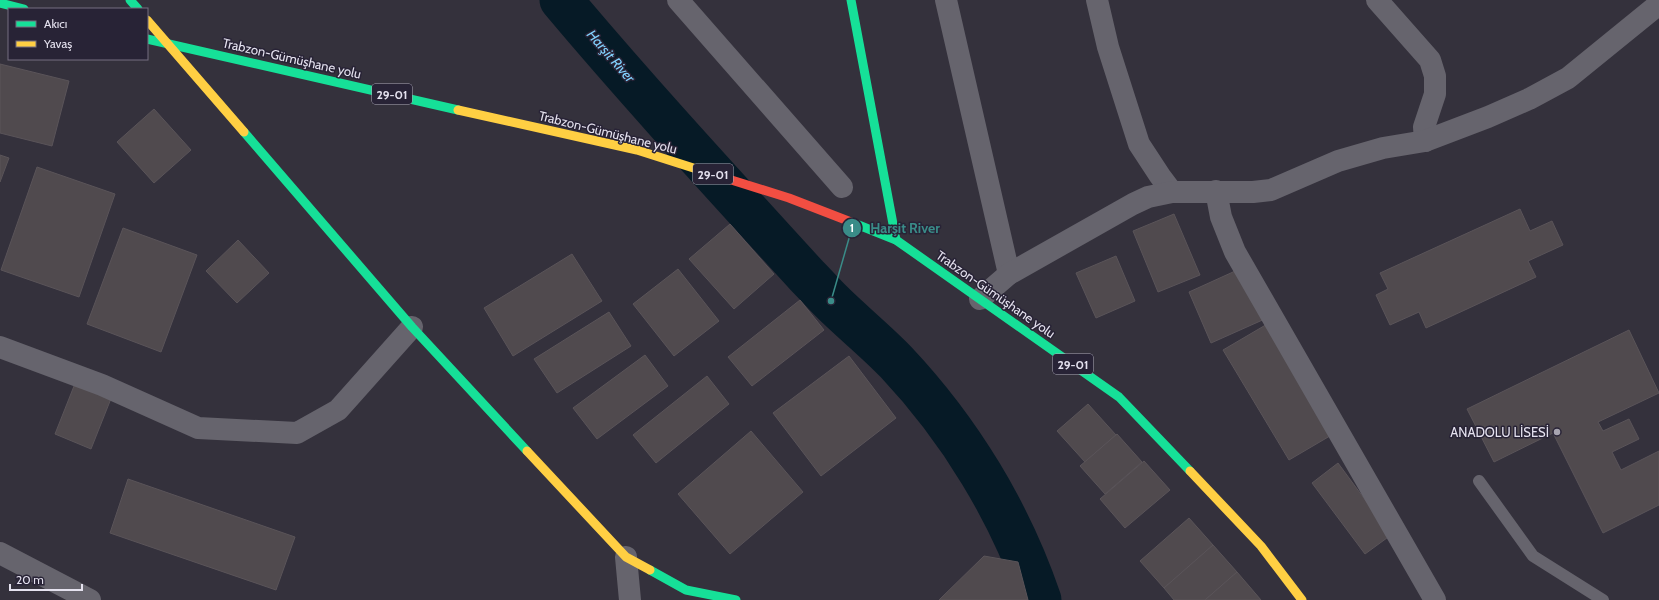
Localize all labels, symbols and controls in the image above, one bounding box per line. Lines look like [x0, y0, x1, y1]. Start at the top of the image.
legend [8, 8, 148, 60]
text: Akıcı [44, 16, 67, 31]
water label: Harşit River [583, 26, 639, 87]
street label: Trabzon-Gümüşhane yolu [221, 34, 363, 82]
text: Yavaş [43, 36, 72, 51]
road number: 29-01 [372, 84, 412, 104]
street label: Trabzon-Gümüşhane yolu [537, 107, 679, 157]
road number: 29-01 [693, 164, 733, 184]
callout: Harşit River [842, 215, 948, 241]
text: Harşit River [870, 219, 940, 237]
text: 1 [850, 220, 854, 235]
street label: Trabzon-Gümüşhane yolu [933, 247, 1059, 341]
road number: 29-01 [1053, 354, 1093, 374]
place label: ANADOLU LİSESİ [1450, 424, 1549, 440]
marker: ANADOLU LİSESİ [1552, 427, 1562, 437]
scale bar [10, 566, 82, 592]
text: 20 m [16, 572, 44, 587]

